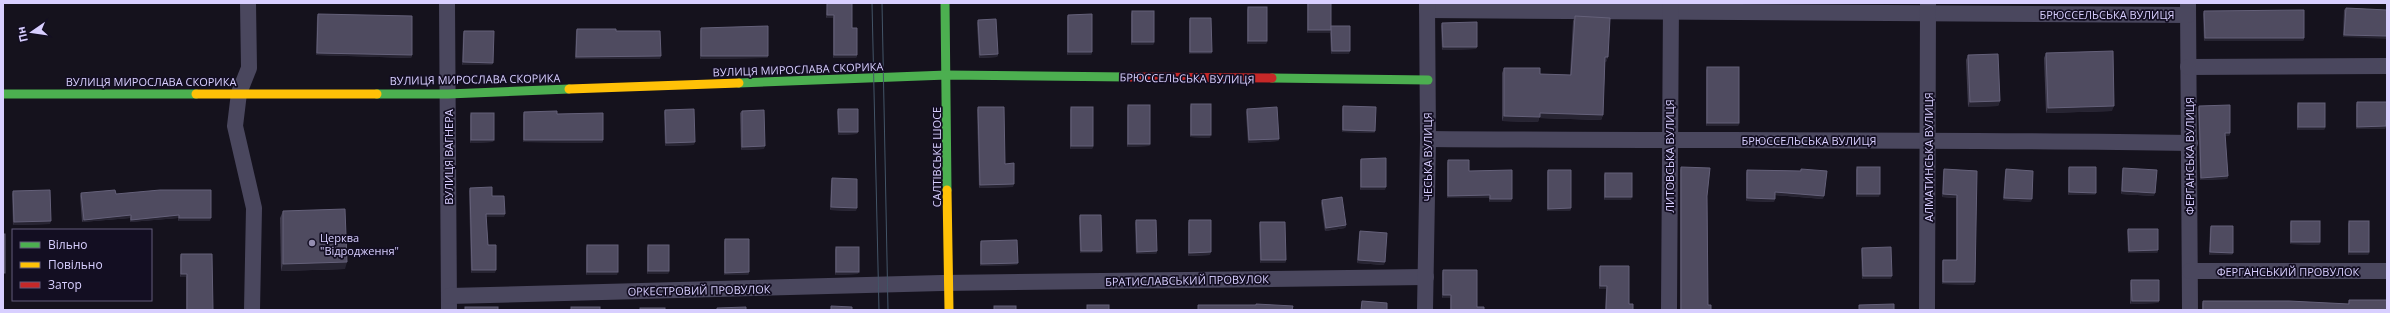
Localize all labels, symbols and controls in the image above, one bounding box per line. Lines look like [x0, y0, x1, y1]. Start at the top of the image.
street label: БРЮССЕЛЬСЬКА ВУЛИЦЯ [2039, 7, 2175, 22]
north arrow [12, 12, 52, 52]
text: Пн [13, 25, 31, 44]
street label: ВУЛИЦЯ МИРОСЛАВА СКОРИКА [712, 59, 884, 79]
street label: БРЮССЕЛЬСЬКА ВУЛИЦЯ [1119, 69, 1255, 87]
street label: ВУЛИЦЯ МИРОСЛАВА СКОРИКА [390, 70, 561, 88]
street label: ВУЛИЦЯ МИРОСЛАВА СКОРИКА [66, 74, 236, 89]
street label: АЛМАТИНСЬКА ВУЛИЦЯ [1921, 92, 1936, 222]
street label: ФЕРГАНСЬКА ВУЛИЦЯ [2182, 97, 2197, 215]
street label: ЛИТОВСЬКА ВУЛИЦЯ [1662, 99, 1677, 213]
street label: САЛТІВСЬКЕ ШОСЕ [929, 107, 944, 207]
street label: ВУЛИЦЯ ВАГНЕРА [441, 109, 456, 205]
street label: ЧЕСЬКА ВУЛИЦЯ [1420, 112, 1435, 202]
street label: БРЮССЕЛЬСЬКА ВУЛИЦЯ [1741, 133, 1877, 148]
legend [12, 229, 152, 301]
place label: Церква "Відродження" [320, 230, 399, 258]
text: Вільно [48, 236, 88, 253]
marker: Церква "Відродження" [307, 238, 317, 248]
text: Повільно [48, 256, 103, 273]
street label: ФЕРГАНСЬКИЙ ПРОВУЛОК [2217, 264, 2360, 279]
street label: БРАТИСЛАВСЬКИЙ ПРОВУЛОК [1105, 271, 1269, 289]
text: Затор [48, 276, 82, 293]
street label: ОРКЕСТРОВИЙ ПРОВУЛОК [627, 281, 771, 299]

